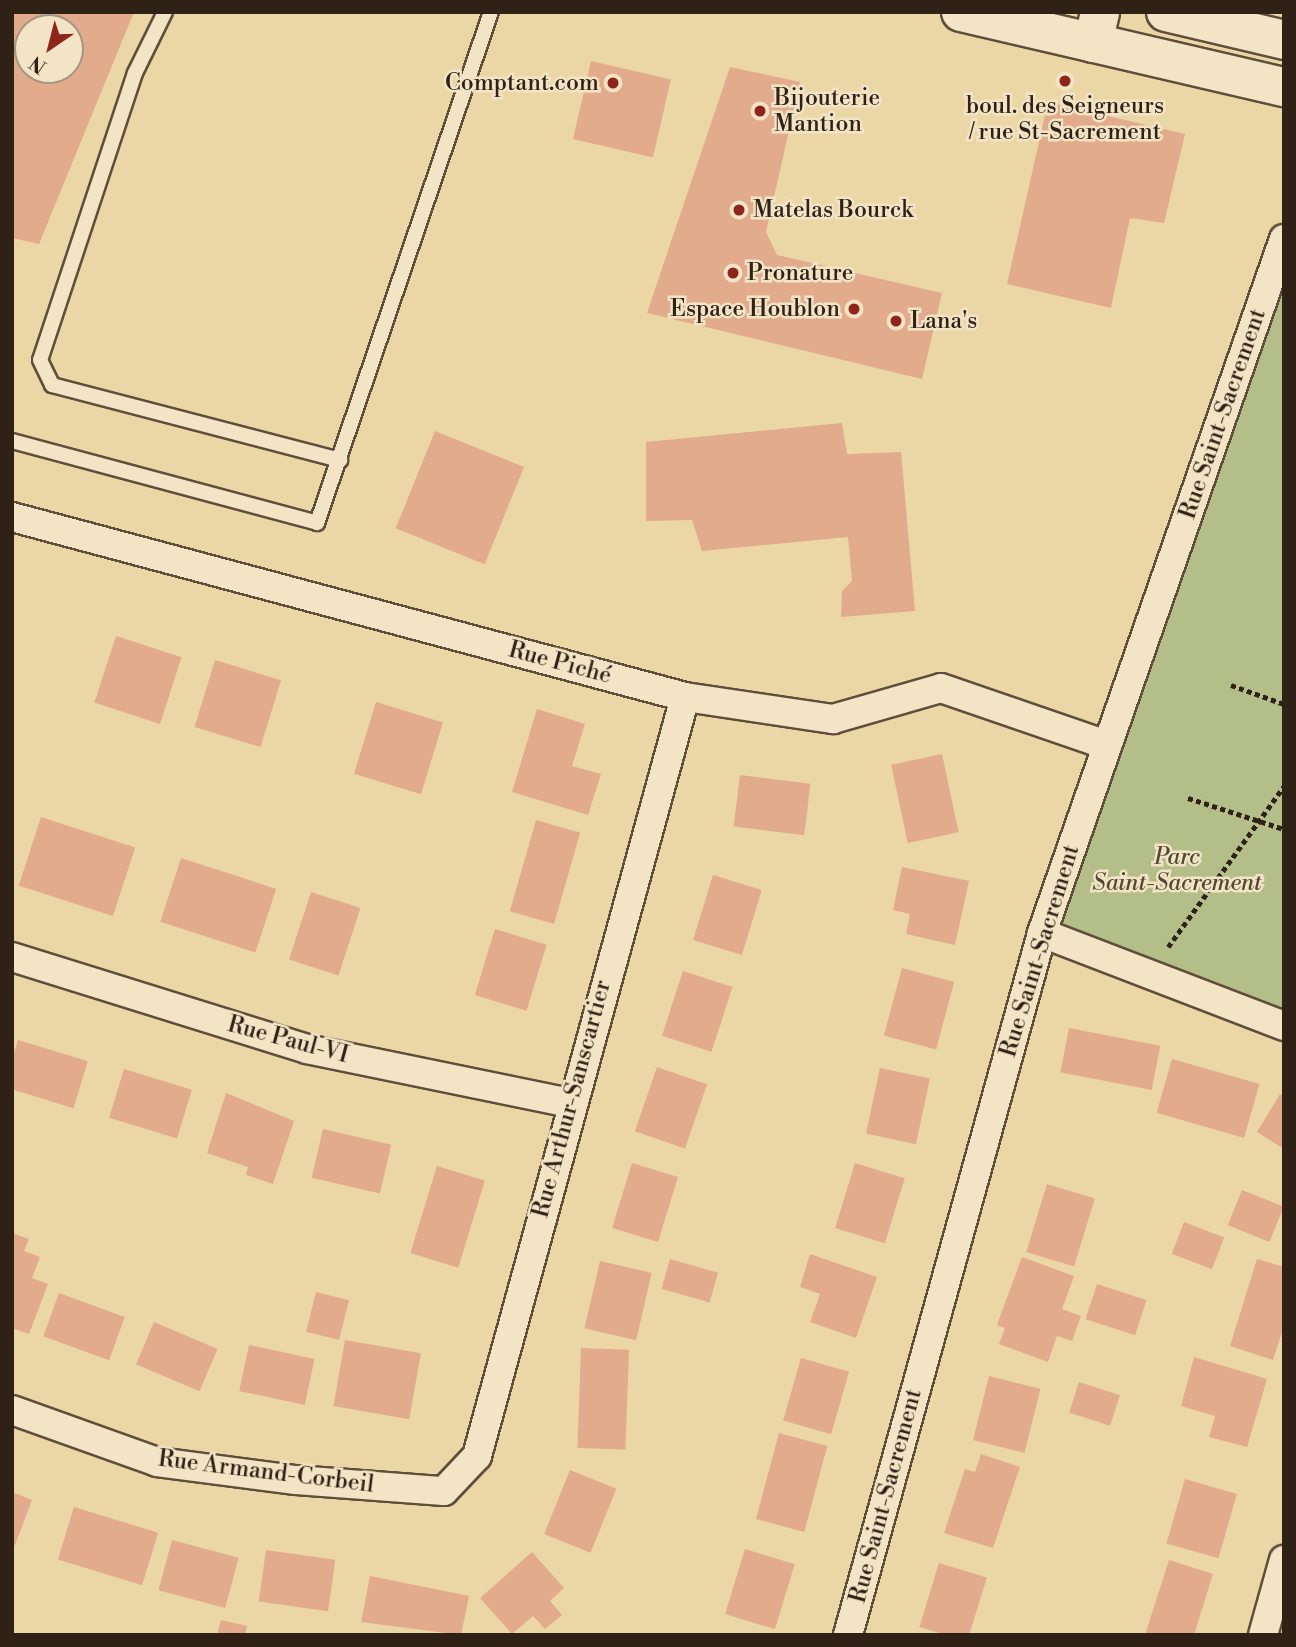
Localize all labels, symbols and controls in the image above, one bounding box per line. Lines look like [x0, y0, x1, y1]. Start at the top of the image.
north arrow [14, 14, 84, 84]
text: N [25, 50, 51, 79]
place label: Comptant.com [445, 69, 599, 97]
marker: boul. des Seigneurs / rue St-Sacrement [1057, 73, 1073, 89]
marker: Comptant.com [605, 75, 621, 91]
place label: Bijouterie Mantion [774, 84, 880, 138]
place label: boul. des Seigneurs / rue St-Sacrement [966, 92, 1164, 146]
marker: Bijouterie Mantion [752, 103, 768, 119]
place label: Matelas Bourck [753, 196, 913, 224]
marker: Matelas Bourck [731, 202, 747, 218]
place label: Pronature [747, 259, 853, 287]
marker: Pronature [725, 265, 741, 281]
place label: Espace Houblon [670, 295, 840, 323]
marker: Espace Houblon [846, 301, 862, 317]
street label: Rue Saint-Sacrement [1174, 305, 1272, 523]
place label: Lana's [910, 307, 977, 335]
marker: Lana's [888, 313, 904, 329]
street label: Rue Piché [506, 636, 614, 690]
street label: Rue Saint-Sacrement [995, 841, 1085, 1061]
park label: Parc Saint-Sacrement [1092, 843, 1262, 897]
street label: Rue Arthur-Sanscartier [527, 977, 617, 1221]
street label: Rue Paul-VI [225, 1011, 351, 1069]
street label: Rue Saint-Sacrement [844, 1386, 928, 1606]
street label: Rue Armand-Corbeil [157, 1445, 375, 1499]

